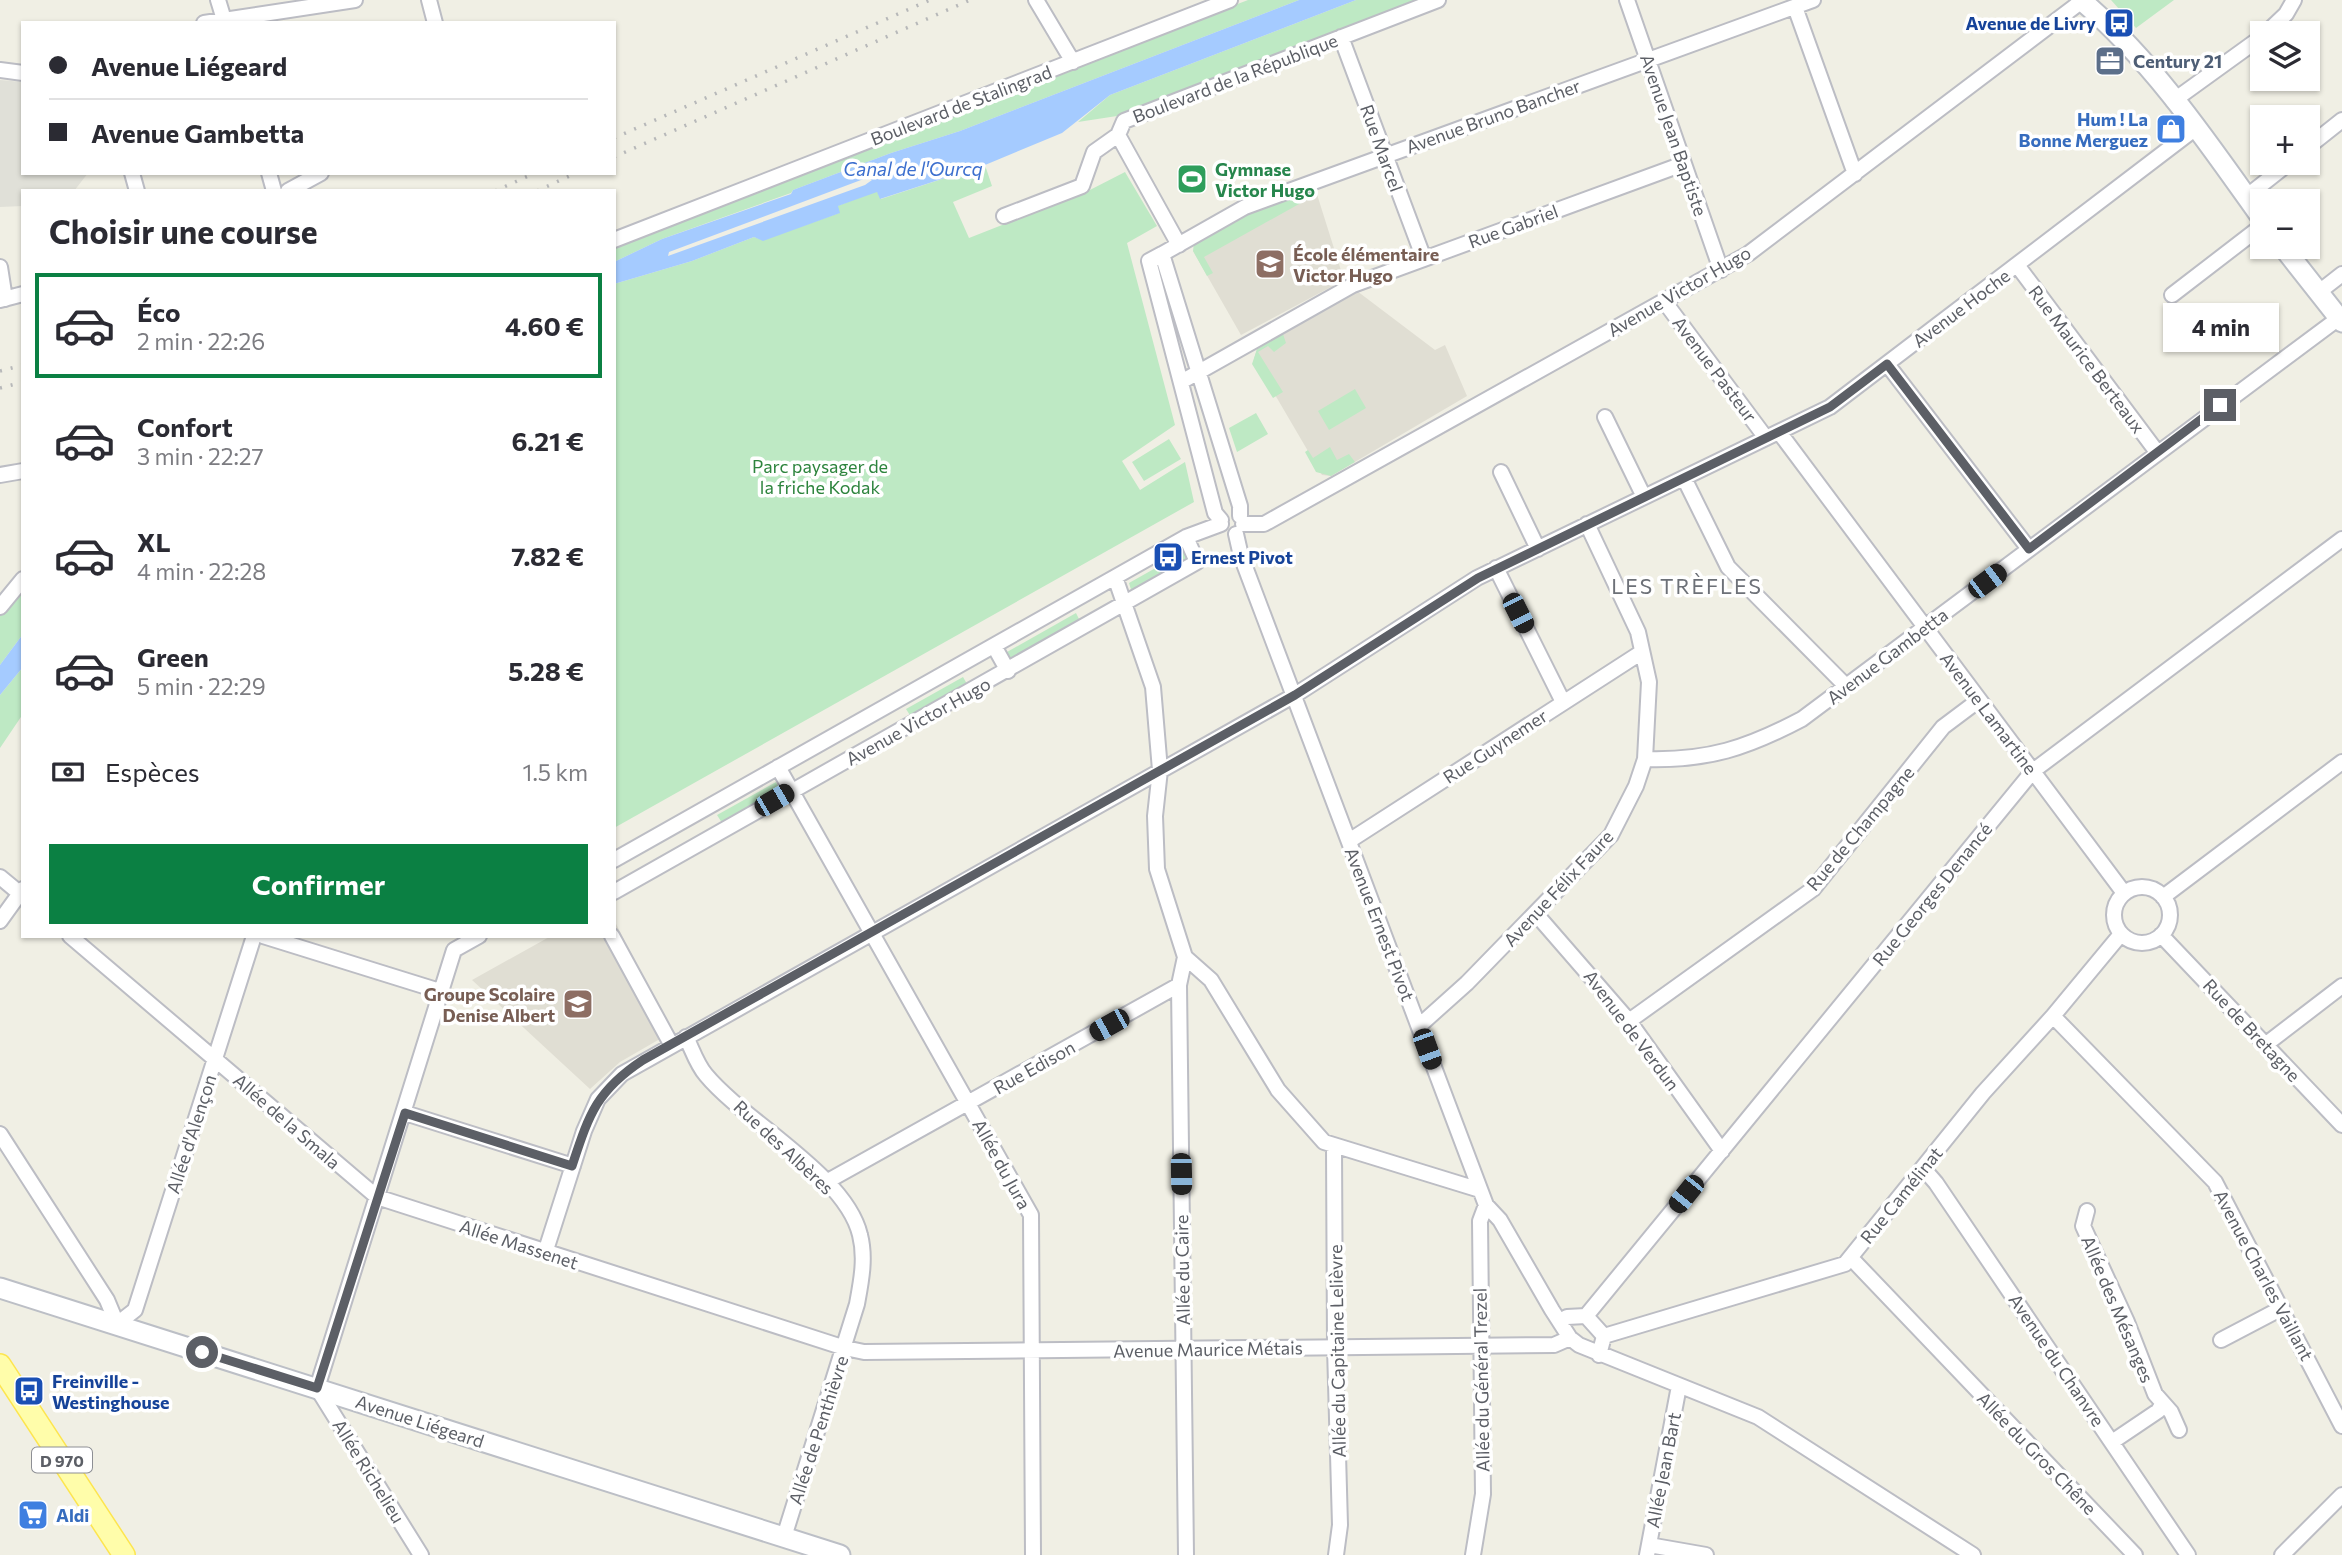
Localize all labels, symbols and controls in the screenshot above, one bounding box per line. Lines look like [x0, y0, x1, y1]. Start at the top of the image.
bus stop icon: Avenue de Livry [2102, 6, 2136, 40]
place label: Avenue de Livry [1965, 12, 2096, 34]
map controls [2250, 21, 2320, 259]
button: layers [2250, 21, 2320, 91]
street label: Boulevard de la République [1129, 29, 1341, 127]
office icon: Century 21 [2093, 44, 2127, 78]
text: Avenue Liégeard [91, 50, 287, 81]
place label: Century 21 [2133, 50, 2222, 72]
street label: Avenue Jean Baptiste [1636, 51, 1712, 219]
street label: Boulevard de Stalingrad [867, 60, 1055, 150]
street label: Avenue Bruno Bancher [1403, 74, 1583, 158]
street label: Rue Marcel [1356, 101, 1408, 195]
button: + [2250, 105, 2320, 175]
place label: Hum ! La Bonne Merguez [2019, 108, 2148, 151]
shop icon: Hum ! La Bonne Merguez [2154, 112, 2188, 146]
text: Avenue Gambetta [91, 117, 304, 148]
water label: Canal de l'Ourcq [843, 157, 983, 180]
place label: Gymnase Victor Hugo [1215, 158, 1315, 201]
sports icon: Gymnase Victor Hugo [1175, 162, 1209, 196]
button: − [2250, 189, 2320, 259]
street label: Rue Gabriel [1465, 200, 1561, 252]
text: Choisir une course [49, 211, 318, 251]
street label: Avenue Victor Hugo [1603, 241, 1755, 341]
place label: École élémentaire Victor Hugo [1293, 243, 1439, 286]
school or university icon: École élémentaire Victor Hugo [1253, 247, 1287, 281]
street label: Avenue Hoche [1908, 264, 2014, 352]
street label: Rue Maurice Berteaux [2024, 281, 2150, 438]
icon: car [53, 294, 116, 357]
text: Éco [137, 296, 181, 327]
callout: 4 min [2162, 304, 2278, 352]
text: 4.60 € [505, 310, 584, 341]
street label: Avenue Pasteur [1668, 312, 1762, 426]
text: 4 min [2192, 313, 2250, 341]
text: 2 min · 22:26 [137, 327, 265, 355]
route end [2204, 389, 2236, 421]
icon: car [53, 409, 116, 472]
text: Confort [137, 411, 233, 442]
text: 6.21 € [512, 425, 584, 456]
text: 3 min · 22:27 [137, 442, 264, 470]
park label: Parc paysager de la friche Kodak [752, 455, 888, 498]
icon: car [53, 524, 116, 587]
text: XL [137, 526, 171, 557]
text: 7.82 € [511, 540, 584, 571]
bus stop icon: Ernest Pivot [1151, 540, 1185, 574]
place label: Ernest Pivot [1191, 546, 1293, 568]
text: 4 min · 22:28 [137, 557, 266, 585]
car [1964, 560, 2011, 602]
district label: LES TRÈFLES [1611, 573, 1763, 598]
car [1500, 590, 1537, 636]
street label: Avenue Gambetta [1822, 603, 1952, 709]
icon: car [53, 639, 116, 702]
text: Green [137, 641, 209, 672]
street label: Avenue Lamartine [1936, 648, 2042, 778]
text: 5.28 € [508, 655, 584, 686]
text: 5 min · 22:29 [137, 672, 266, 700]
street label: Avenue Victor Hugo [842, 672, 994, 770]
street label: Rue Guynemer [1439, 704, 1551, 788]
icon: cash [49, 753, 87, 791]
text: Espèces [105, 756, 200, 787]
text: 1.5 km [523, 758, 588, 786]
street label: Rue de Champagne [1802, 761, 1918, 895]
car [751, 780, 798, 820]
street label: Rue Georges Denancé [1868, 818, 1996, 970]
street label: Avenue Félix Faure [1498, 825, 1618, 951]
button: Confirmer [49, 844, 588, 924]
street label: Avenue Ernest Pivot [1341, 844, 1419, 1004]
street label: Avenue de Verdun [1580, 965, 1684, 1095]
street label: Rue de Bretagne [2199, 974, 2305, 1086]
place label: Groupe Scolaire Denise Albert [424, 983, 555, 1026]
school or university icon: Groupe Scolaire Denise Albert [561, 987, 595, 1021]
car [1086, 1006, 1133, 1044]
car [1410, 1026, 1445, 1072]
street label: Rue Edison [989, 1036, 1079, 1098]
street label: Allée de la Smala [229, 1069, 345, 1173]
street label: Allée d'Alençon [161, 1072, 221, 1196]
street label: Rue des Albères [730, 1095, 838, 1199]
street label: Allée du Jura [968, 1115, 1036, 1213]
street label: Rue Camélinat [1855, 1142, 1947, 1248]
car [1171, 1153, 1192, 1195]
car [1665, 1171, 1708, 1217]
street label: Avenue Charles Vaillant [2210, 1186, 2318, 1364]
street label: Allée Massenet [457, 1214, 581, 1274]
street label: Allée du Caire [1170, 1214, 1194, 1326]
street label: Allée des Mésanges [2077, 1232, 2159, 1386]
street label: Allée du Capitaine Lelièvre [1324, 1244, 1350, 1458]
street label: Allée du Général Trezel [1468, 1288, 1494, 1472]
street label: Avenue du Chanvre [2005, 1290, 2109, 1430]
route start [186, 1336, 218, 1368]
street label: Avenue Maurice Métais [1113, 1336, 1303, 1362]
street label: Allée de Penthièvre [784, 1353, 852, 1507]
place label: Freinville - Westinghouse [52, 1370, 170, 1413]
bus stop icon: Freinville - Westinghouse [12, 1374, 46, 1408]
street label: Allée du Gros Chêne [1973, 1387, 2101, 1519]
street label: Avenue Liégeard [353, 1390, 487, 1452]
street label: Allée Jean Bart [1641, 1410, 1685, 1530]
street label: Allée Richelieu [328, 1415, 410, 1527]
road number: D 970 [32, 1448, 92, 1472]
supermarket icon: Aldi [16, 1498, 50, 1532]
place label: Aldi [56, 1504, 89, 1526]

